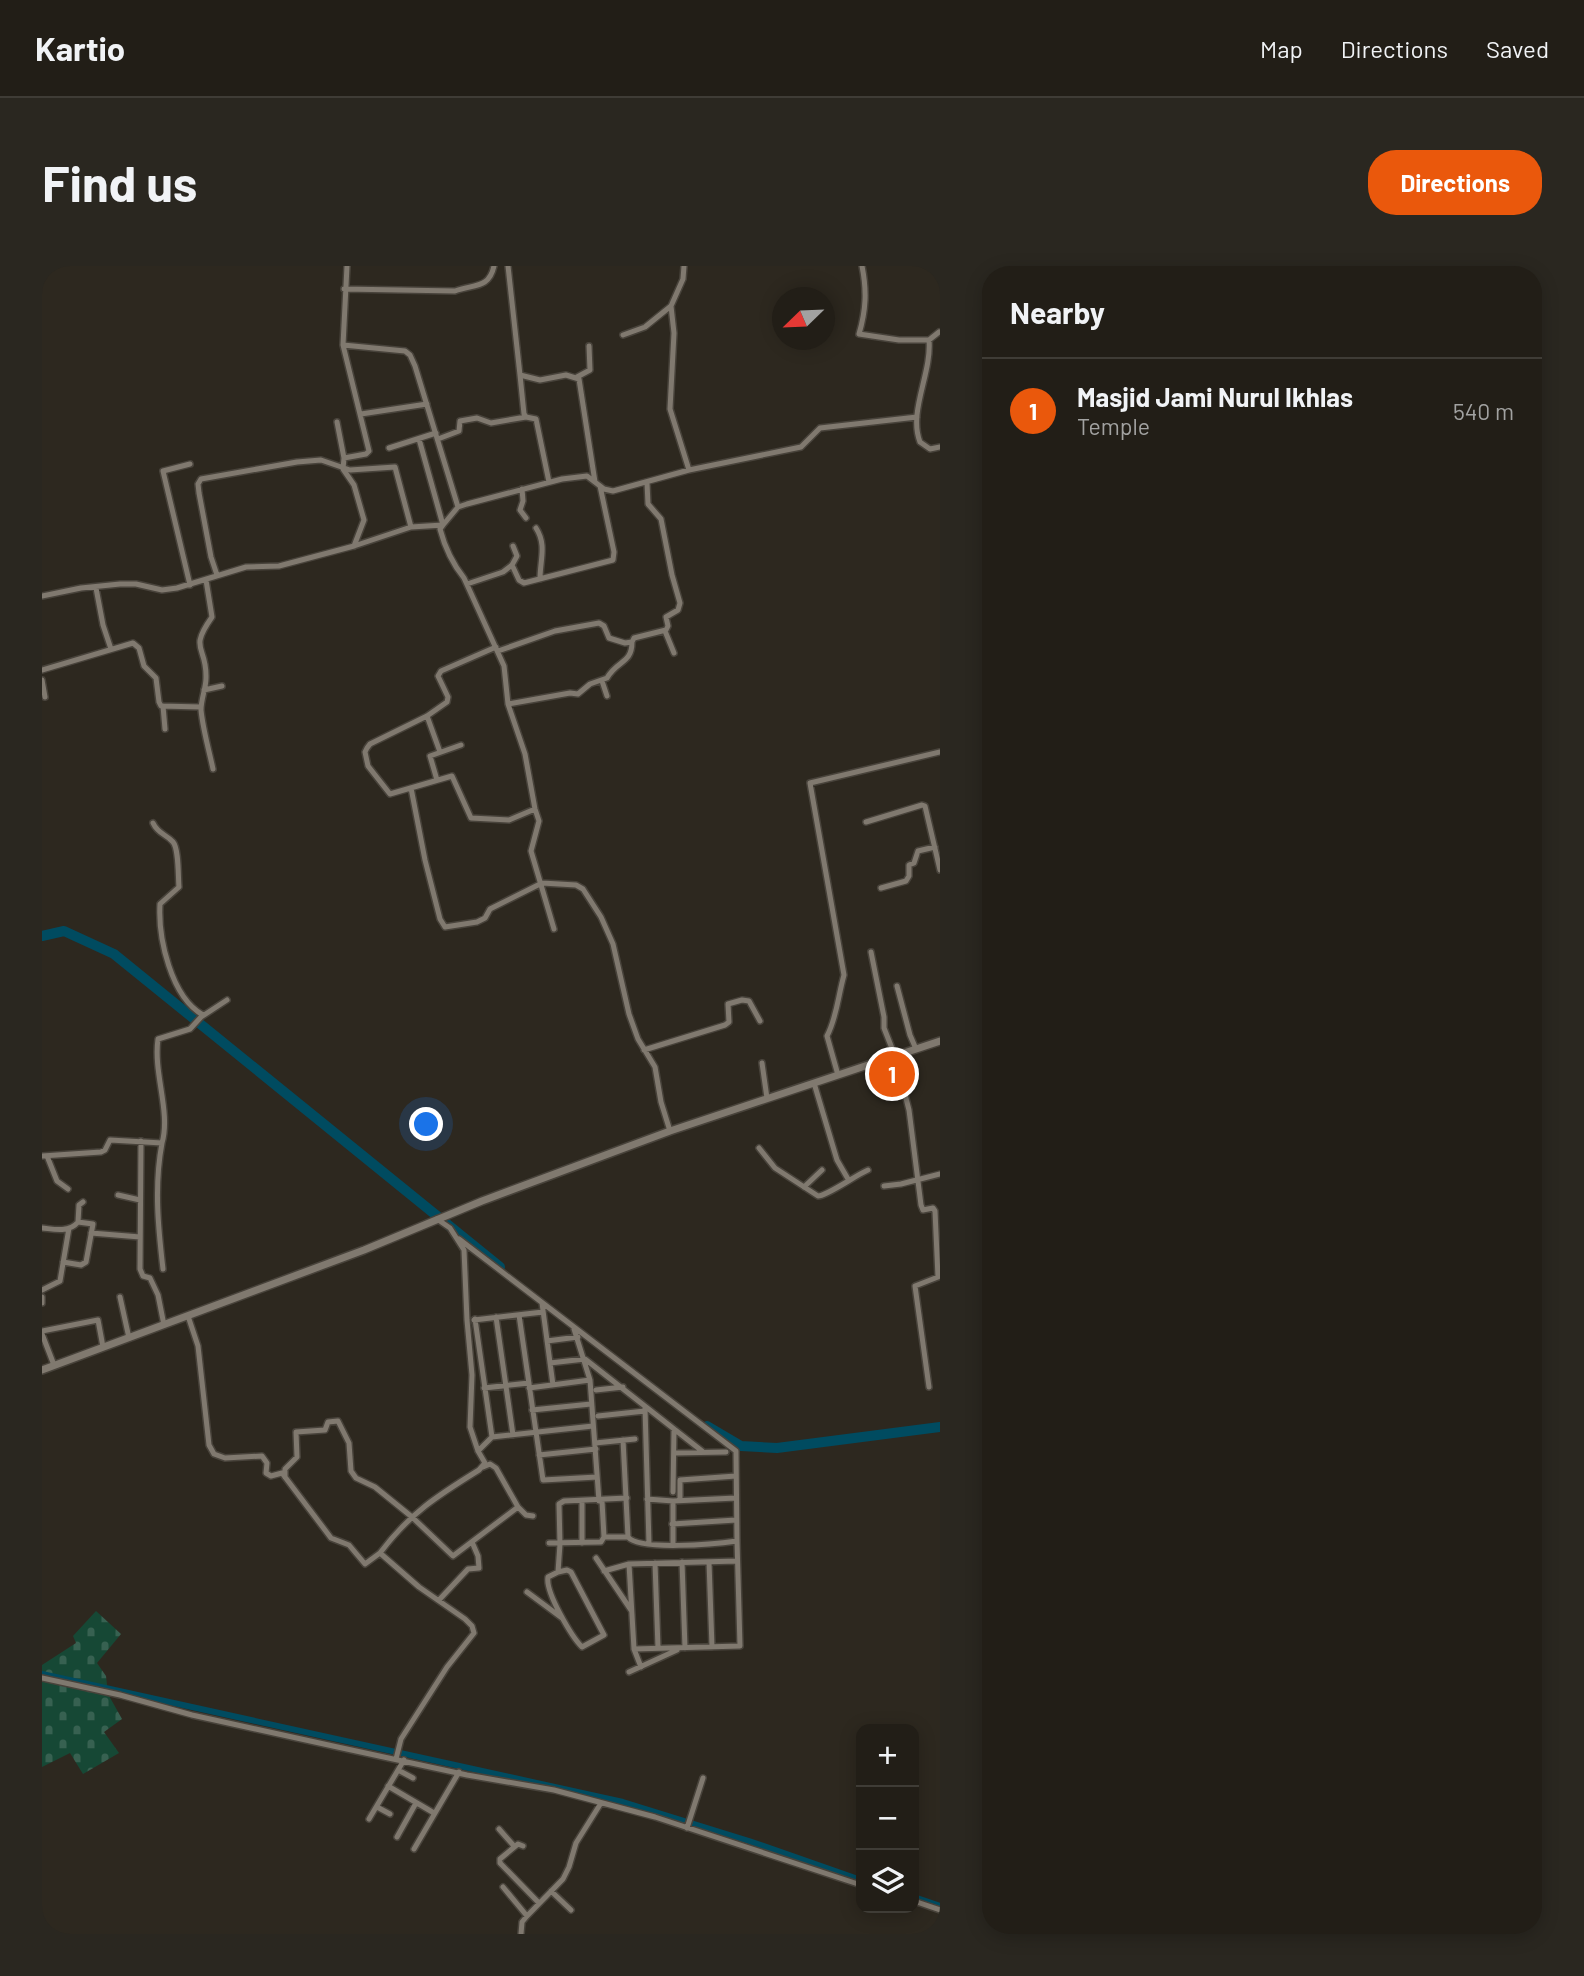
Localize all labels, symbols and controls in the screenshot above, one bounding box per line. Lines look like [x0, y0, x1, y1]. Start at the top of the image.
text: Kartio [35, 28, 125, 68]
text: Map [1260, 34, 1303, 63]
text: Directions [1341, 34, 1448, 63]
text: Saved [1486, 34, 1549, 63]
button: Directions [1368, 150, 1542, 215]
text: Find us [42, 153, 197, 212]
north arrow [772, 287, 835, 350]
text: Nearby [1010, 294, 1105, 330]
text: Masjid Jami Nurul Ikhlas [1077, 381, 1353, 412]
text: 1 [1029, 397, 1037, 425]
text: 540 m [1453, 397, 1514, 425]
text: Temple [1077, 412, 1150, 440]
pin: 1 [869, 1048, 915, 1100]
your location [409, 1107, 443, 1141]
map controls [856, 1724, 919, 1913]
button: + [856, 1724, 919, 1787]
button: − [856, 1787, 919, 1850]
button: layers [856, 1850, 919, 1913]

